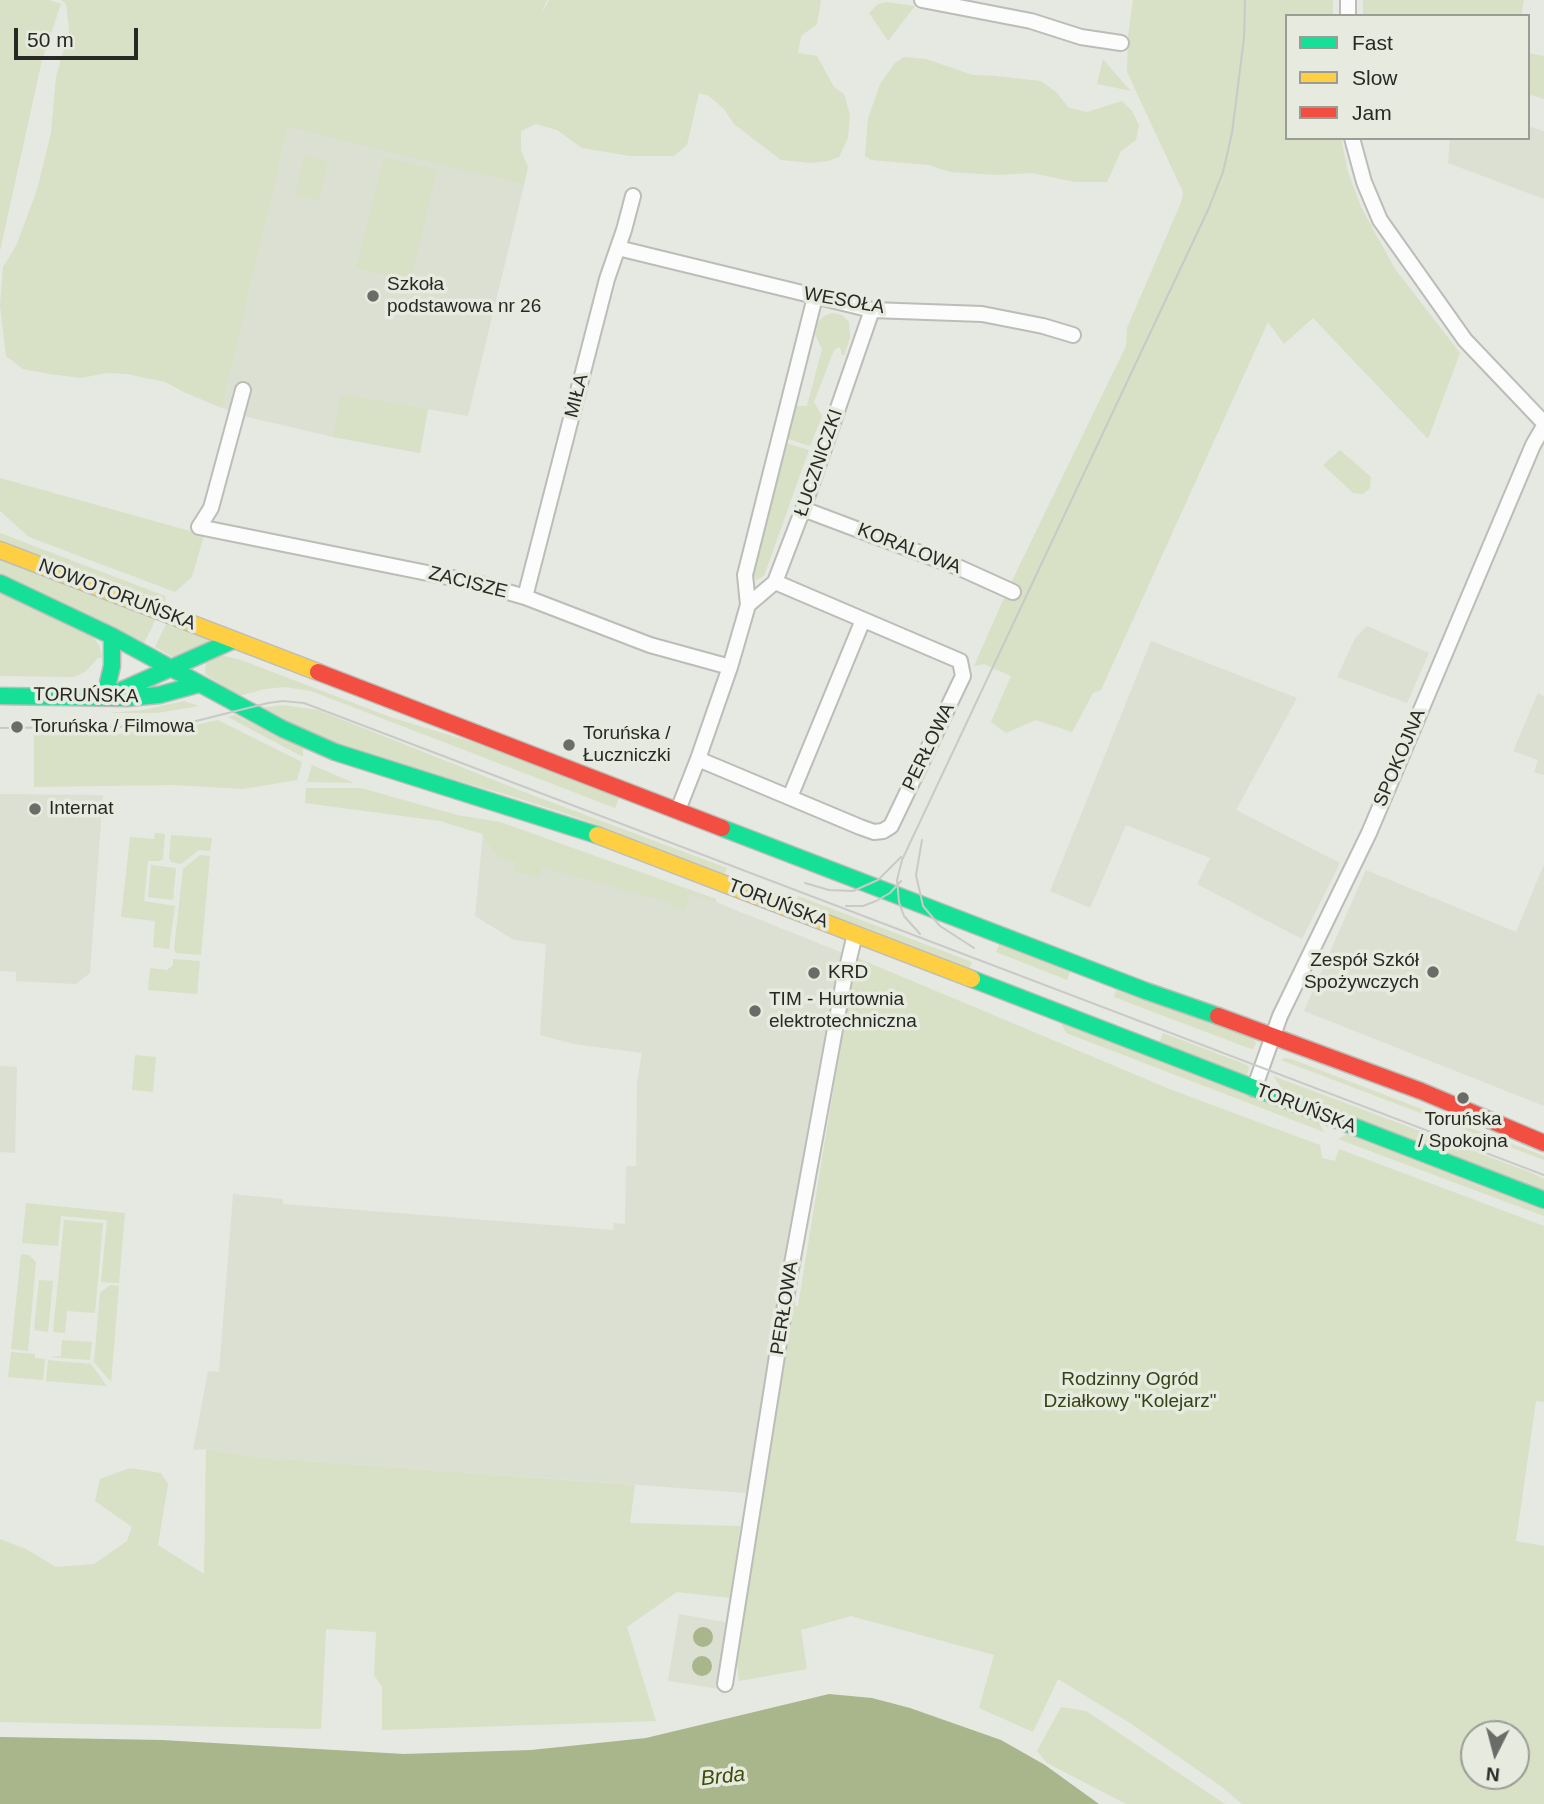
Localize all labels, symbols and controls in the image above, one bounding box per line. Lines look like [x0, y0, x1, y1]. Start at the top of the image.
scale bar [18, 14, 142, 58]
legend [1285, 14, 1530, 140]
text: 50 m [27, 28, 74, 51]
text: Fast [1352, 31, 1393, 54]
text: Slow [1352, 66, 1398, 89]
text: Jam [1352, 101, 1392, 124]
place label: Szkoła podstawowa nr 26 [387, 274, 541, 318]
street label: WESOŁA [802, 283, 886, 319]
marker: Szkoła podstawowa nr 26 [365, 288, 381, 304]
street label: MIŁA [561, 372, 593, 420]
street label: ŁUCZNICZKI [790, 406, 848, 520]
street label: KORALOWA [854, 519, 964, 579]
street label: NOWOTORUŃSKA [35, 555, 199, 635]
street label: ZACISZE [426, 562, 510, 604]
street label: TORUŃSKA [33, 684, 139, 708]
street label: PERŁOWA [898, 700, 960, 794]
street label: SPOKOJNA [1369, 706, 1431, 810]
place label: Toruńska / Filmowa [31, 716, 195, 738]
marker: Toruńska / Filmowa [9, 719, 25, 735]
place label: Toruńska / Łuczniczki [583, 723, 671, 767]
marker: Toruńska / Łuczniczki [561, 737, 577, 753]
place label: Internat [49, 798, 113, 820]
marker: Internat [27, 801, 43, 817]
street label: TORUŃSKA [725, 875, 831, 933]
place label: Zespół Szkół Spożywczych [1304, 950, 1419, 994]
place label: KRD [828, 962, 868, 984]
marker: Zespół Szkół Spożywczych [1425, 964, 1441, 980]
marker: KRD [806, 965, 822, 981]
place label: TIM - Hurtownia elektrotechniczna [769, 989, 917, 1033]
marker: TIM - Hurtownia elektrotechniczna [747, 1003, 763, 1019]
street label: TORUŃSKA [1253, 1080, 1359, 1138]
marker: Toruńska / Spokojna [1455, 1090, 1471, 1106]
place label: Toruńska / Spokojna [1418, 1109, 1508, 1153]
street label: PERŁOWA [766, 1260, 804, 1356]
park label: Rodzinny Ogród Działkowy "Kolejarz" [1044, 1369, 1216, 1413]
north arrow [1460, 1720, 1530, 1790]
water label: Brda [700, 1762, 746, 1792]
text: N [1485, 1763, 1501, 1786]

